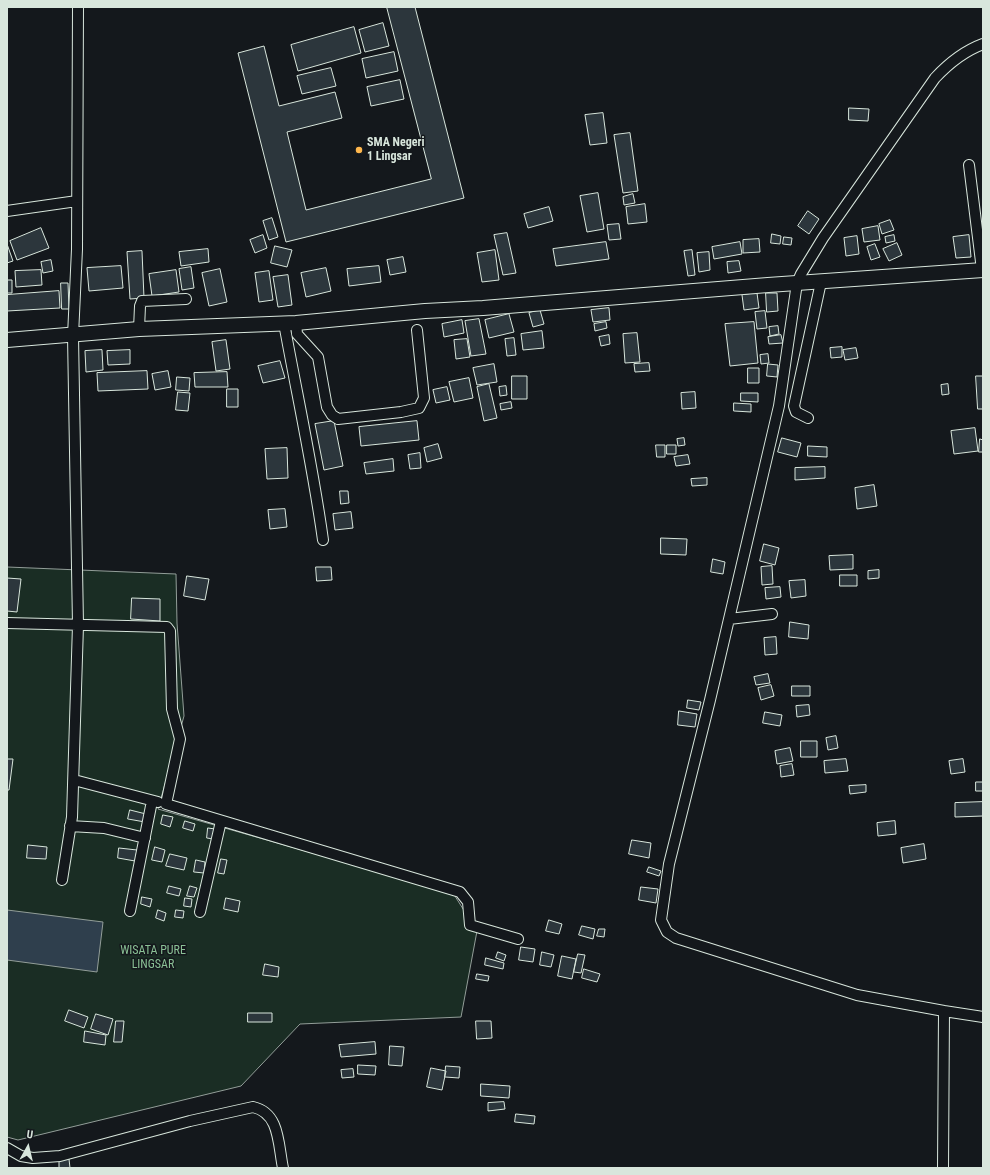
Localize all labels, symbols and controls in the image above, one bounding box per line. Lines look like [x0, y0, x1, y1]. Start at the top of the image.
place label: SMA Negeri 1 Lingsar [367, 136, 424, 164]
marker: SMA Negeri 1 Lingsar [354, 145, 364, 155]
park label: WISATA PURE LINGSAR [120, 944, 186, 972]
north arrow [8, 1127, 48, 1167]
text: U [26, 1128, 34, 1141]

